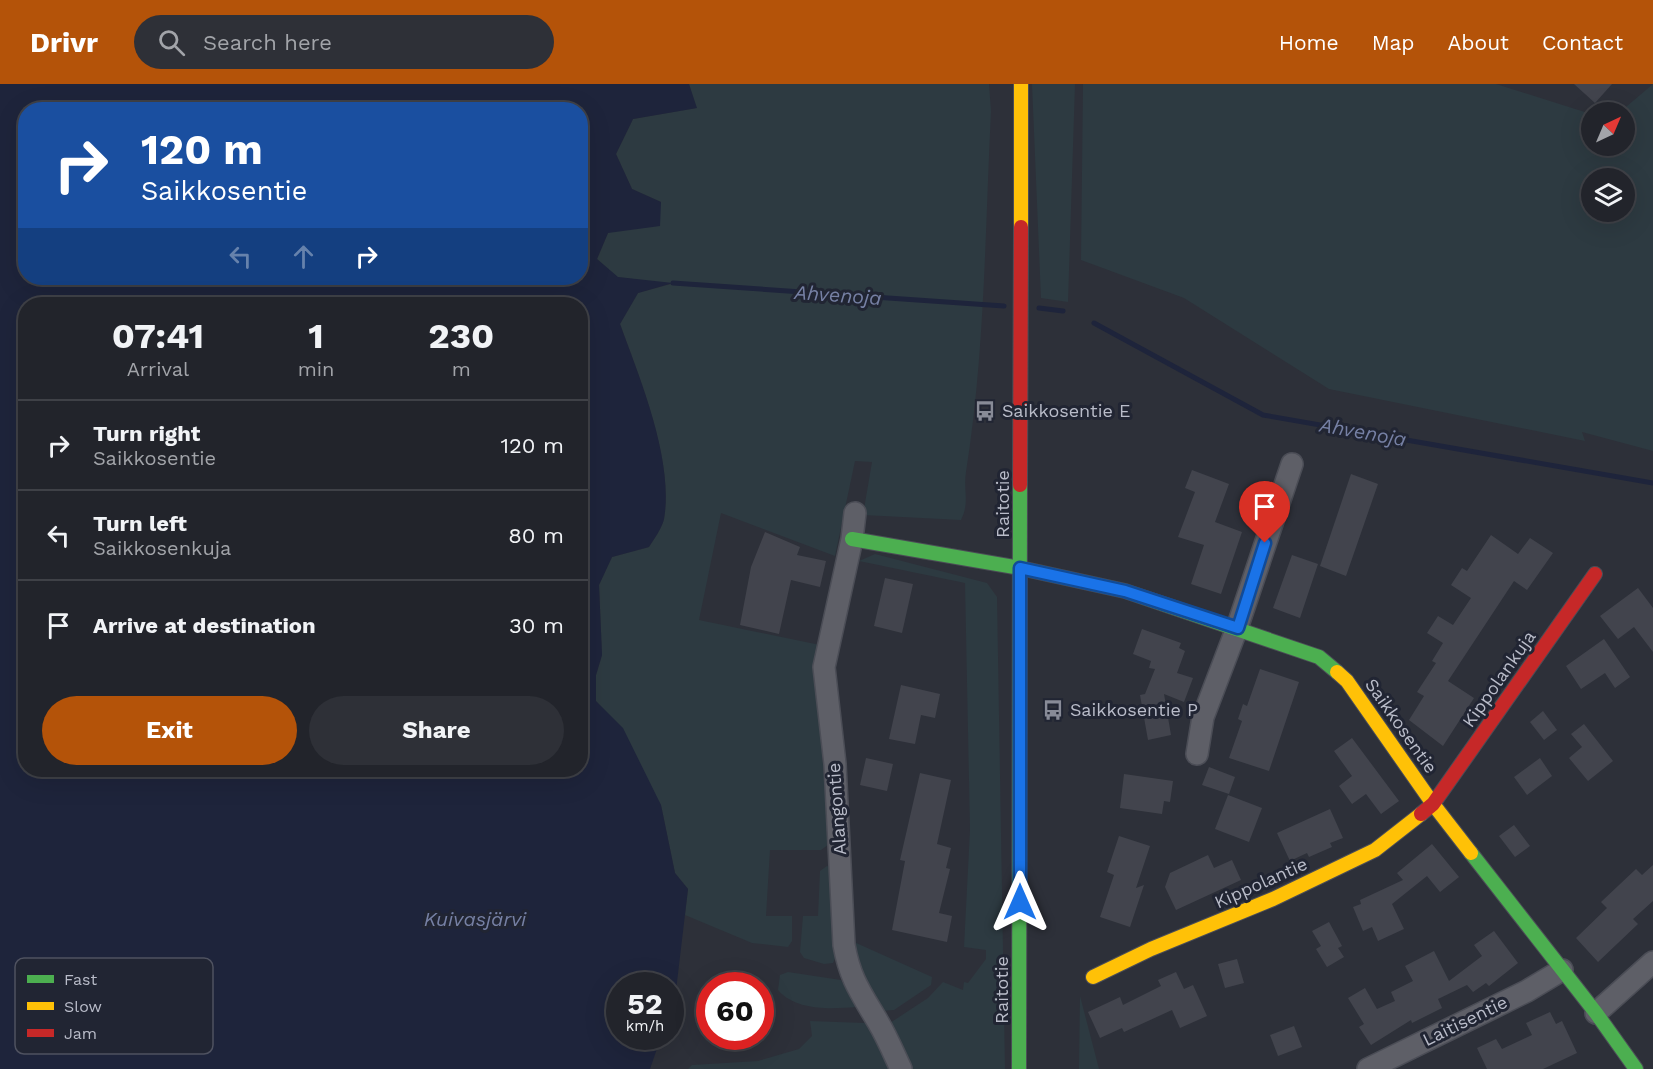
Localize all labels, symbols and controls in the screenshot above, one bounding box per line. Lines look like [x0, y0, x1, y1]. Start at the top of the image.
search box [134, 15, 554, 69]
text: Drivr [30, 26, 98, 59]
icon: search [155, 26, 188, 59]
text: Search here [203, 30, 332, 55]
text: Home [1279, 30, 1339, 55]
text: Map [1372, 30, 1415, 55]
text: About [1448, 30, 1509, 55]
text: Contact [1542, 30, 1623, 55]
north arrow [1581, 102, 1635, 156]
map controls [1581, 102, 1635, 222]
text: 120 m [141, 125, 263, 174]
icon: right [42, 126, 120, 204]
button: layers [1581, 168, 1635, 222]
text: Saikkosentie [141, 175, 307, 207]
icon: left [224, 240, 257, 273]
icon: ahead [287, 240, 320, 273]
icon: right [350, 240, 383, 273]
water label: Ahvenoja [793, 280, 882, 310]
text: 07:41 [112, 315, 204, 357]
text: 1 [308, 315, 324, 357]
text: 230 [428, 315, 494, 357]
text: Arrival [127, 357, 189, 381]
text: min [298, 357, 335, 381]
text: m [452, 357, 471, 381]
bus stop icon: Saikkosentie E [973, 399, 997, 423]
place label: Saikkosentie E [1002, 400, 1130, 421]
water label: Ahvenoja [1317, 412, 1408, 451]
text: Turn right [93, 421, 200, 446]
icon: right [42, 429, 75, 462]
text: 120 m [500, 433, 564, 458]
text: Saikkosentie [93, 446, 216, 470]
street label: Raitotie [992, 470, 1013, 538]
pin [1239, 481, 1290, 543]
icon: arrive [1248, 490, 1281, 523]
text: Turn left [93, 511, 187, 536]
icon: left [42, 519, 75, 552]
text: 80 m [508, 523, 564, 548]
text: Saikkosenkuja [93, 536, 231, 560]
icon: arrive [42, 609, 75, 642]
text: Arrive at destination [93, 613, 316, 638]
text: 30 m [509, 613, 564, 638]
street label: Kippolankuja [1458, 626, 1540, 731]
street label: Saikkosentie [1361, 674, 1442, 777]
button: Exit [42, 696, 297, 765]
button: Share [309, 696, 564, 765]
bus stop icon: Saikkosentie P [1041, 698, 1065, 722]
place label: Saikkosentie P [1070, 699, 1198, 720]
street label: Alangontie [823, 762, 850, 856]
street label: Kippolantie [1211, 853, 1310, 912]
position arrow [988, 870, 1052, 934]
water label: Kuivasjärvi [424, 907, 527, 931]
street label: Raitotie [991, 956, 1012, 1024]
legend [15, 958, 213, 1054]
text: Fast [64, 970, 97, 989]
speed limit sign: 60 [696, 972, 774, 1050]
text: 52 [627, 986, 663, 1021]
street label: Laitisentie [1419, 991, 1511, 1050]
text: Slow [64, 997, 102, 1016]
text: km/h [626, 1017, 664, 1035]
text: Jam [64, 1024, 97, 1043]

